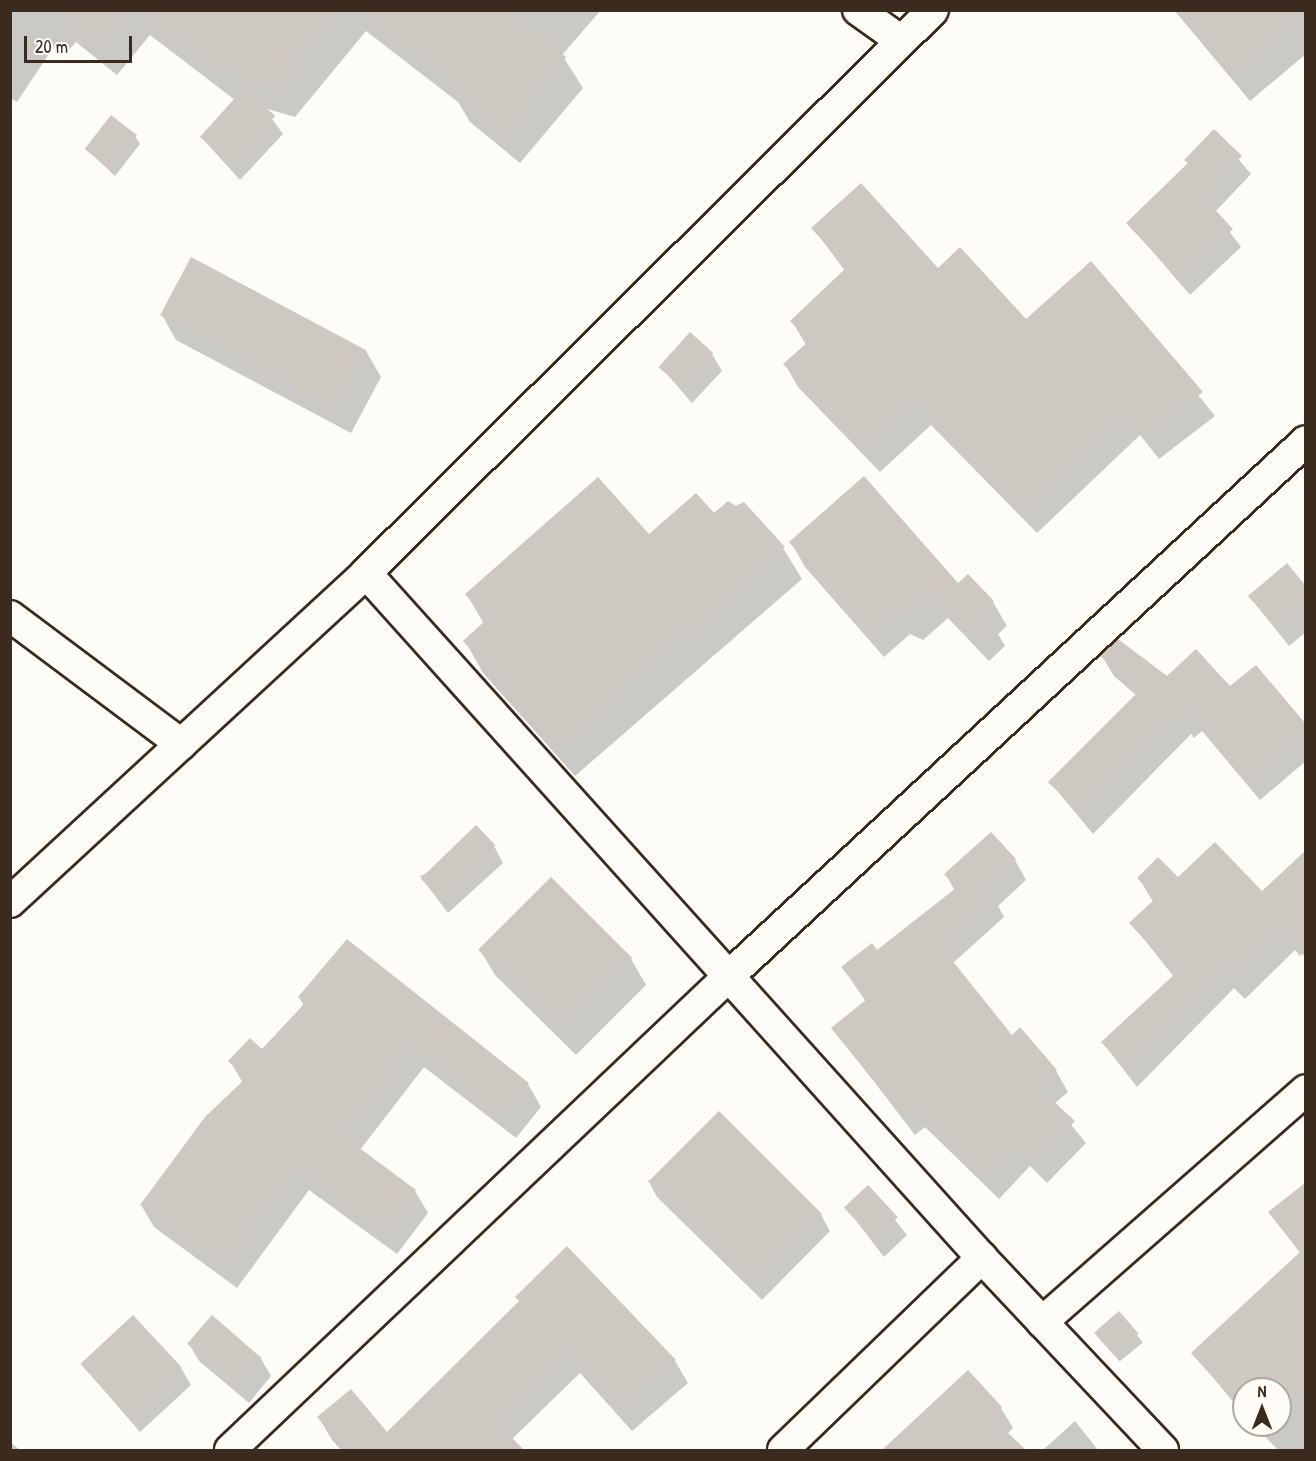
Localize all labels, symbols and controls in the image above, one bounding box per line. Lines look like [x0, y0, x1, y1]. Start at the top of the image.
scale bar [27, 24, 135, 62]
text: 20 m [35, 34, 68, 59]
north arrow [1232, 1377, 1292, 1437]
text: N [1258, 1380, 1266, 1402]

